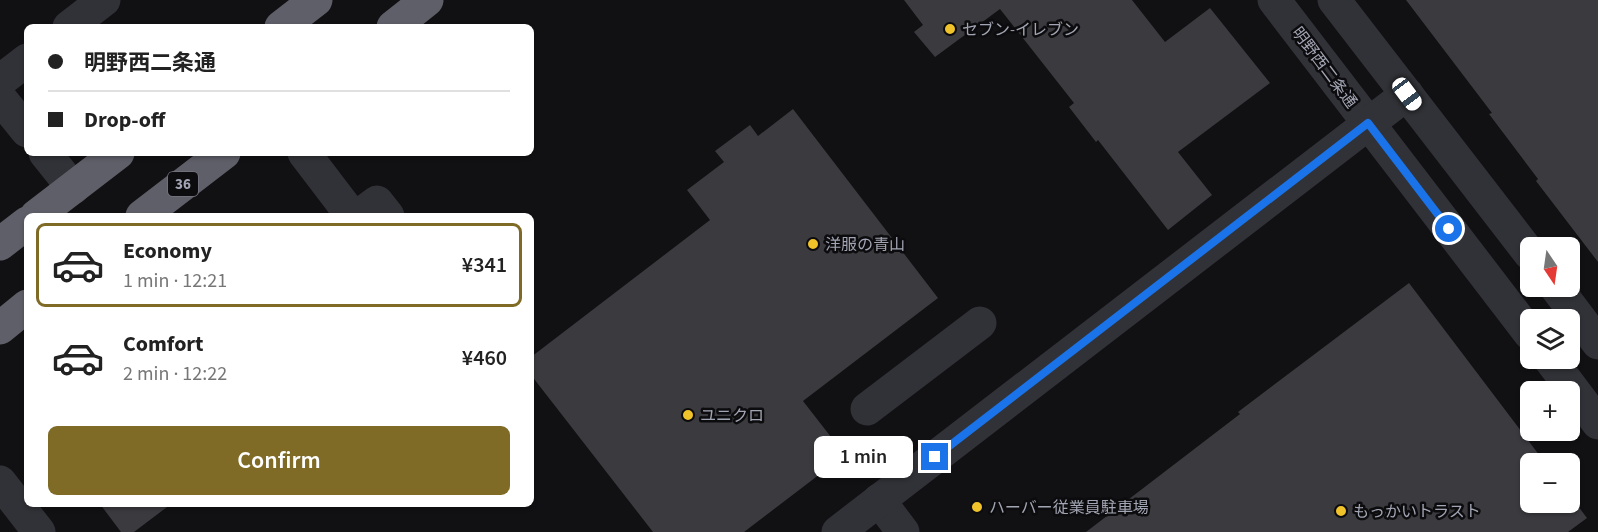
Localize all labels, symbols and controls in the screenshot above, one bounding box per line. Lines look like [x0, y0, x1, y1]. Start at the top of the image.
place label: セブン-イレブン [962, 19, 1079, 41]
marker: セブン-イレブン [943, 22, 957, 36]
street label: 明野西二条通 [1287, 23, 1362, 113]
text: 明野西二条通 [84, 47, 216, 79]
car [1389, 74, 1425, 114]
text: Drop-off [84, 104, 165, 136]
road number: 36 [168, 172, 198, 196]
route start [1435, 215, 1462, 242]
place label: 洋服の青山 [825, 234, 905, 256]
text: Economy [123, 235, 212, 267]
marker: 洋服の青山 [806, 237, 820, 251]
north arrow [1520, 237, 1580, 297]
map controls [1520, 237, 1580, 513]
icon: car [51, 238, 105, 292]
text: ¥341 [462, 249, 507, 281]
text: 1 min · 12:21 [123, 267, 227, 295]
button: layers [1520, 309, 1580, 369]
text: Comfort [123, 328, 204, 360]
icon: car [51, 331, 105, 385]
text: ¥460 [462, 342, 507, 374]
text: 2 min · 12:22 [123, 360, 227, 388]
button: + [1520, 381, 1580, 441]
place label: ユニクロ [700, 405, 764, 427]
marker: ユニクロ [681, 408, 695, 422]
button: Confirm [48, 426, 510, 495]
callout: 1 min [815, 436, 914, 478]
text: 1 min [840, 443, 887, 471]
route end [921, 443, 948, 470]
button: − [1520, 453, 1580, 513]
place label: ハーバー従業員駐車場 [989, 497, 1149, 519]
marker: ハーバー従業員駐車場 [970, 500, 984, 514]
place label: もっかいトラスト [1353, 501, 1481, 523]
marker: もっかいトラスト [1334, 504, 1348, 518]

